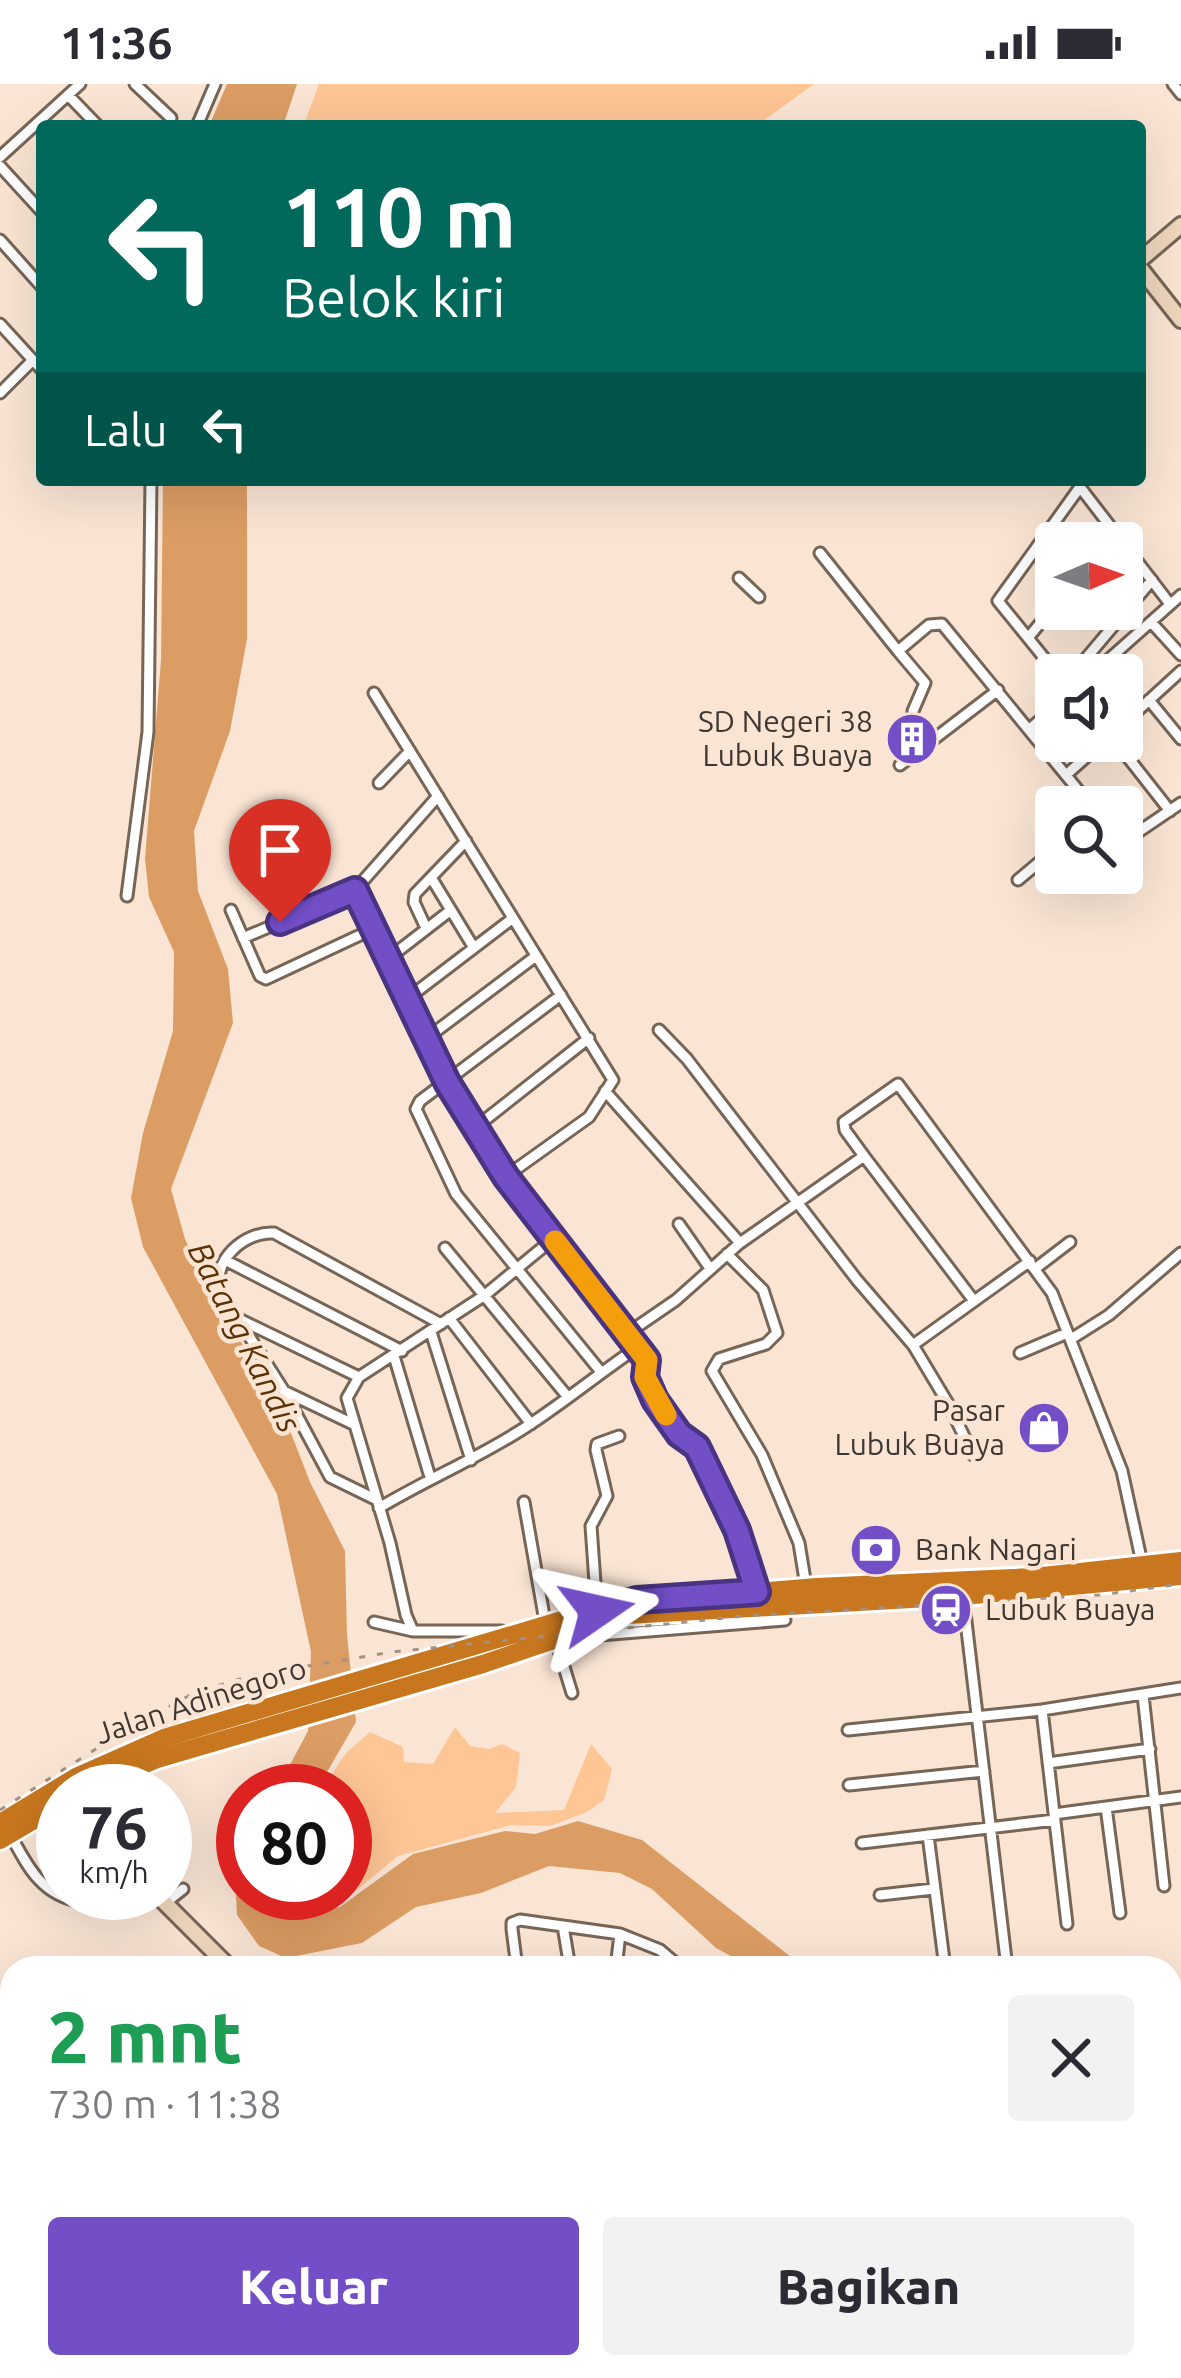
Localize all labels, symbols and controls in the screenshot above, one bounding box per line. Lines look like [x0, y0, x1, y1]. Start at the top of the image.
text: 11:36 [60, 17, 173, 68]
icon: left [84, 168, 240, 324]
text: 110 m [282, 169, 516, 263]
text: Belok kiri [282, 267, 505, 327]
icon: left [192, 396, 258, 462]
text: Lalu [84, 404, 168, 455]
north arrow [1035, 522, 1143, 630]
map controls [1035, 522, 1143, 894]
button: sound [1035, 654, 1143, 762]
place label: SD Negeri 38 Lubuk Buaya [698, 704, 873, 772]
building icon: SD Negeri 38 Lubuk Buaya [884, 711, 940, 767]
button: search [1035, 786, 1143, 894]
pin [229, 799, 331, 922]
icon: arrive [247, 817, 313, 883]
water label: Batang Kandis [182, 1235, 309, 1438]
place label: Pasar Lubuk Buaya [834, 1393, 1006, 1461]
shop icon: Pasar Lubuk Buaya [1016, 1400, 1072, 1456]
bank icon: Bank Nagari [848, 1522, 904, 1578]
place label: Bank Nagari [915, 1532, 1077, 1566]
position arrow [534, 1548, 660, 1674]
station icon: Lubuk Buaya [918, 1582, 974, 1638]
place label: Lubuk Buaya [985, 1592, 1156, 1626]
street label: Jalan Adinegoro [91, 1650, 310, 1750]
speed limit sign: 80 [216, 1764, 372, 1920]
text: 76 [80, 1793, 148, 1860]
text: km/h [79, 1855, 149, 1889]
button: close [1008, 1995, 1134, 2121]
text: 2 mnt [48, 1996, 242, 2077]
text: 730 m · 11:38 [48, 2082, 282, 2125]
button: Keluar [48, 2217, 579, 2355]
button: Bagikan [603, 2217, 1134, 2355]

